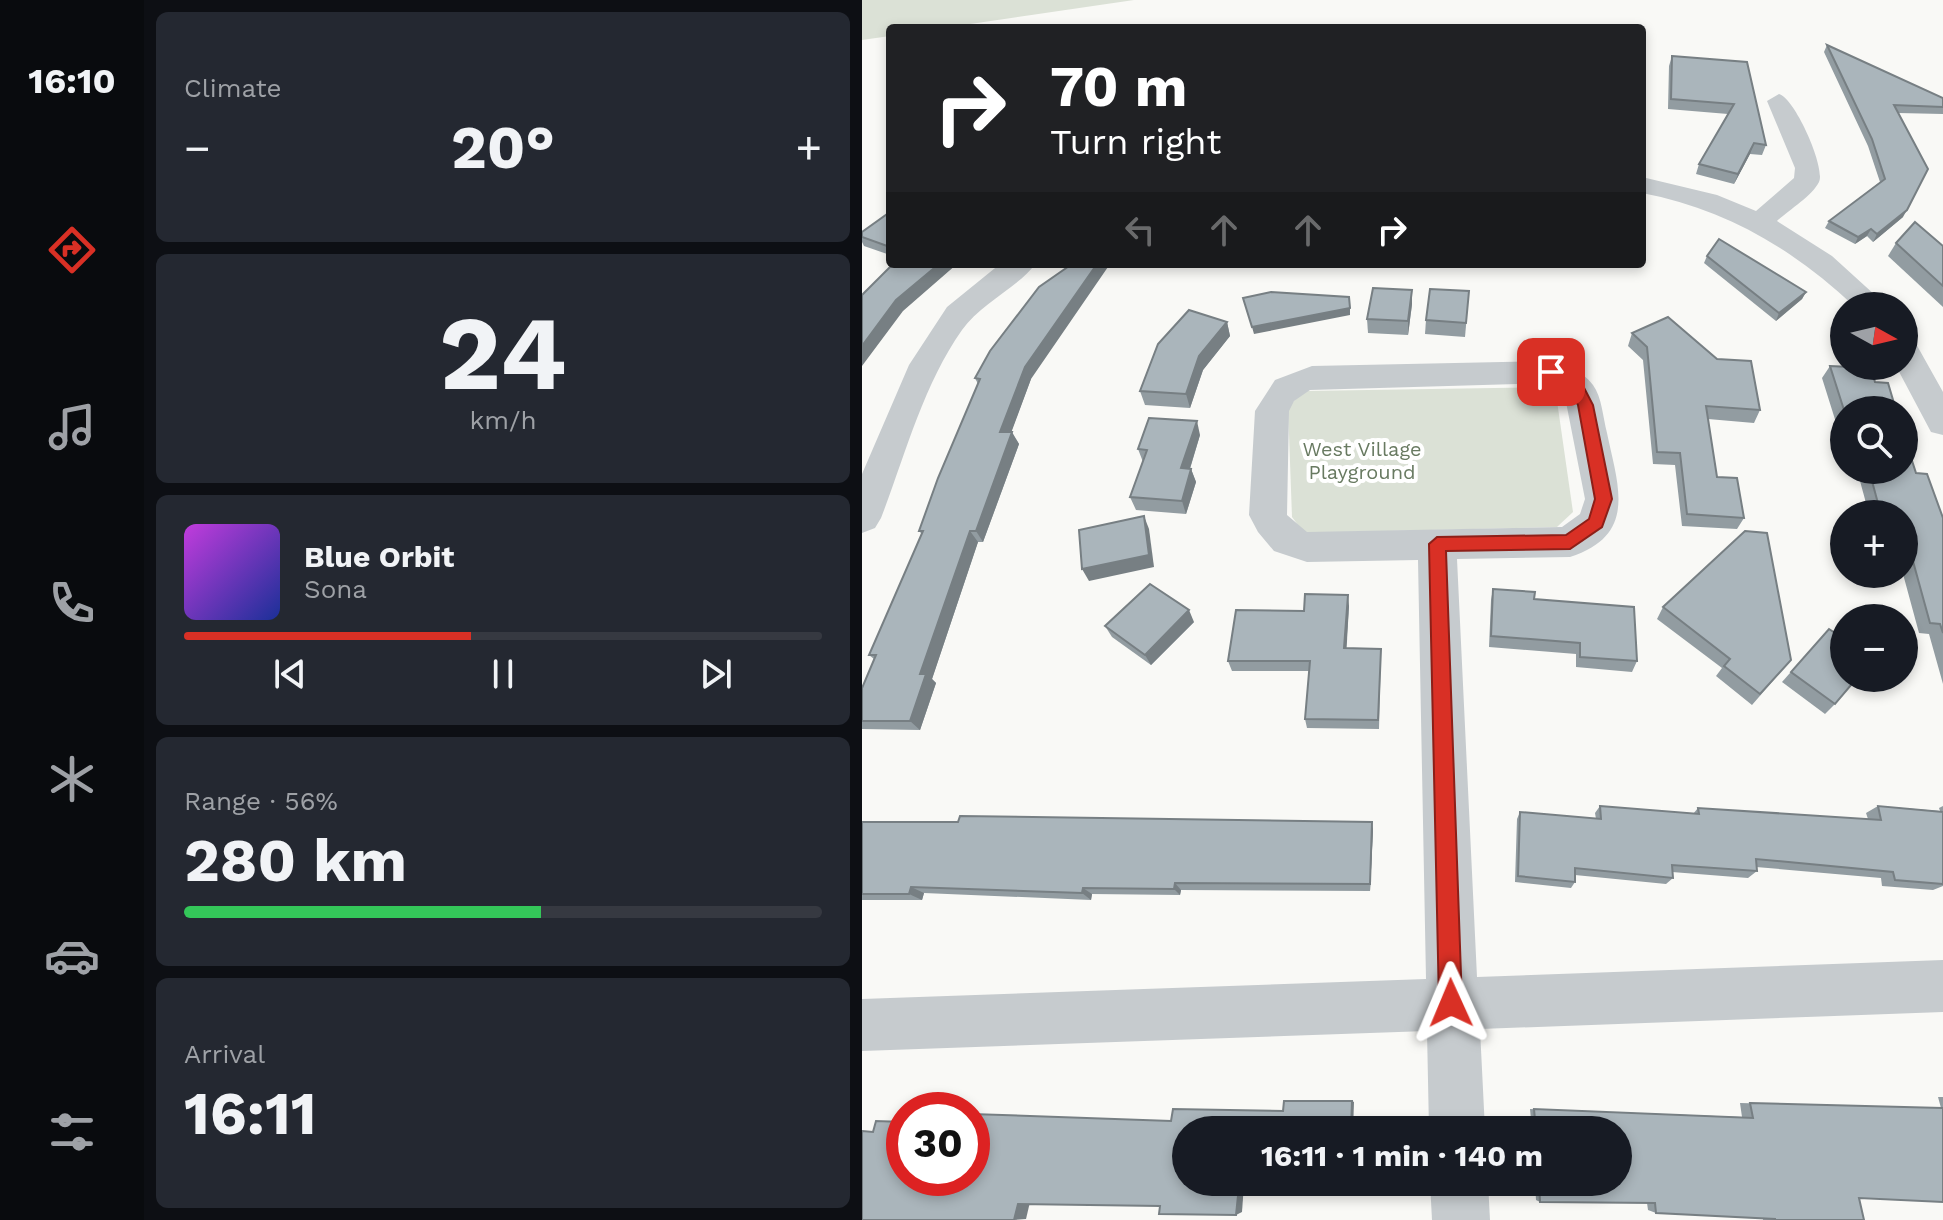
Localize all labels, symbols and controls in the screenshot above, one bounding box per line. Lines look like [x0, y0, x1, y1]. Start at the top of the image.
text: 70 m [1050, 54, 1187, 120]
icon: right [918, 56, 1022, 160]
text: 16:10 [28, 60, 116, 102]
text: Climate [184, 73, 282, 103]
text: 20° [451, 112, 555, 183]
text: Turn right [1050, 121, 1221, 163]
text: − [184, 122, 211, 174]
text: + [795, 122, 822, 174]
icon: left [1118, 208, 1162, 252]
icon: ahead [1202, 208, 1246, 252]
icon: ahead [1286, 208, 1330, 252]
icon: right [1370, 208, 1414, 252]
icon: directions [44, 222, 100, 278]
text: 24 [439, 292, 567, 414]
north arrow [1830, 292, 1918, 380]
map controls [1830, 292, 1918, 692]
pin [1517, 338, 1585, 406]
icon: arrive [1529, 350, 1573, 394]
button: search [1830, 396, 1918, 484]
icon: music [44, 399, 100, 455]
text: km/h [470, 405, 536, 435]
park label: West Village Playground [1302, 437, 1422, 484]
button: + [1830, 500, 1918, 588]
text: Blue Orbit [304, 539, 454, 574]
text: Sona [304, 574, 367, 604]
icon: phone [44, 575, 100, 631]
button: − [1830, 604, 1918, 692]
icon: previous [268, 652, 312, 696]
icon: pause [481, 652, 525, 696]
icon: next [694, 652, 738, 696]
icon: climate [44, 751, 100, 807]
text: Range · 56% [184, 786, 338, 816]
text: 280 km [184, 825, 407, 896]
icon: car [44, 928, 100, 984]
position arrow [1409, 961, 1493, 1045]
text: Arrival [184, 1039, 265, 1069]
text: 16:11 [184, 1078, 317, 1149]
speed limit sign: 30 [886, 1092, 990, 1196]
icon: filters [44, 1104, 100, 1160]
text: 16:11 · 1 min · 140 m [1261, 1138, 1543, 1173]

